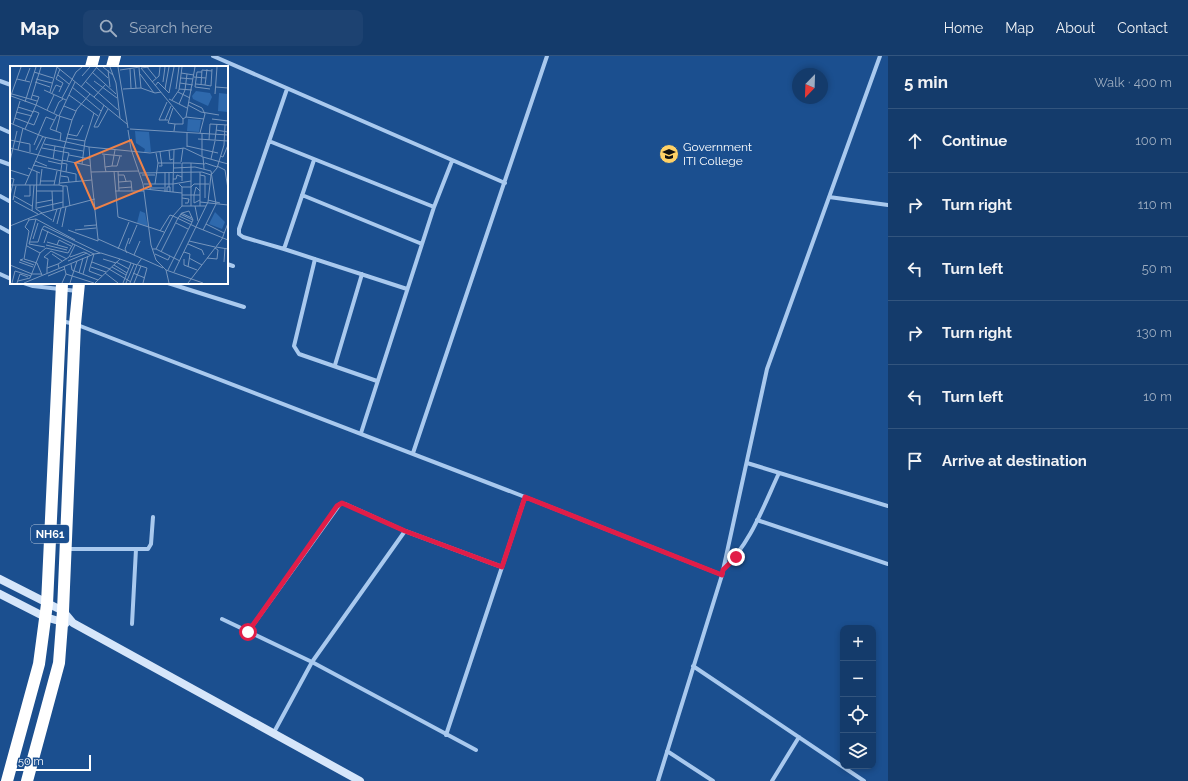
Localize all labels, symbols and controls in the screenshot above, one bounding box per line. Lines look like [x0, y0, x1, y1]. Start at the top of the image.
search box [83, 10, 363, 46]
text: Map [20, 17, 59, 39]
icon: search [97, 17, 119, 39]
text: Search here [129, 19, 213, 37]
text: Home [944, 20, 983, 36]
text: Map [1005, 20, 1034, 36]
text: About [1056, 20, 1095, 36]
text: Contact [1117, 20, 1168, 36]
inset map [10, 66, 228, 284]
north arrow [792, 68, 828, 104]
text: 5 min [904, 72, 948, 92]
text: Walk · 400 m [1094, 75, 1172, 90]
icon: ahead [904, 130, 926, 152]
text: Continue [942, 132, 1007, 150]
text: 100 m [1135, 133, 1172, 148]
place label: Government ITI College [683, 140, 752, 168]
school or university icon: Government ITI College [658, 143, 680, 165]
icon: right [904, 194, 926, 216]
text: Turn right [942, 196, 1012, 214]
text: 110 m [1138, 197, 1172, 212]
icon: left [904, 258, 926, 280]
text: Turn left [942, 260, 1003, 278]
text: 50 m [1142, 261, 1172, 276]
icon: right [904, 322, 926, 344]
text: Turn right [942, 324, 1012, 342]
text: 130 m [1136, 325, 1172, 340]
icon: left [904, 386, 926, 408]
text: Turn left [942, 388, 1003, 406]
text: 10 m [1143, 389, 1172, 404]
icon: arrive [904, 450, 926, 472]
text: Arrive at destination [942, 452, 1087, 470]
road number: NH61 [31, 525, 69, 543]
route end [727, 548, 745, 566]
route start [239, 623, 257, 641]
map controls [840, 625, 876, 769]
button: + [840, 625, 876, 661]
button: − [840, 661, 876, 697]
button: locate [840, 697, 876, 733]
button: layers [840, 733, 876, 769]
scale bar [12, 753, 91, 772]
text: 50 m [18, 755, 44, 768]

